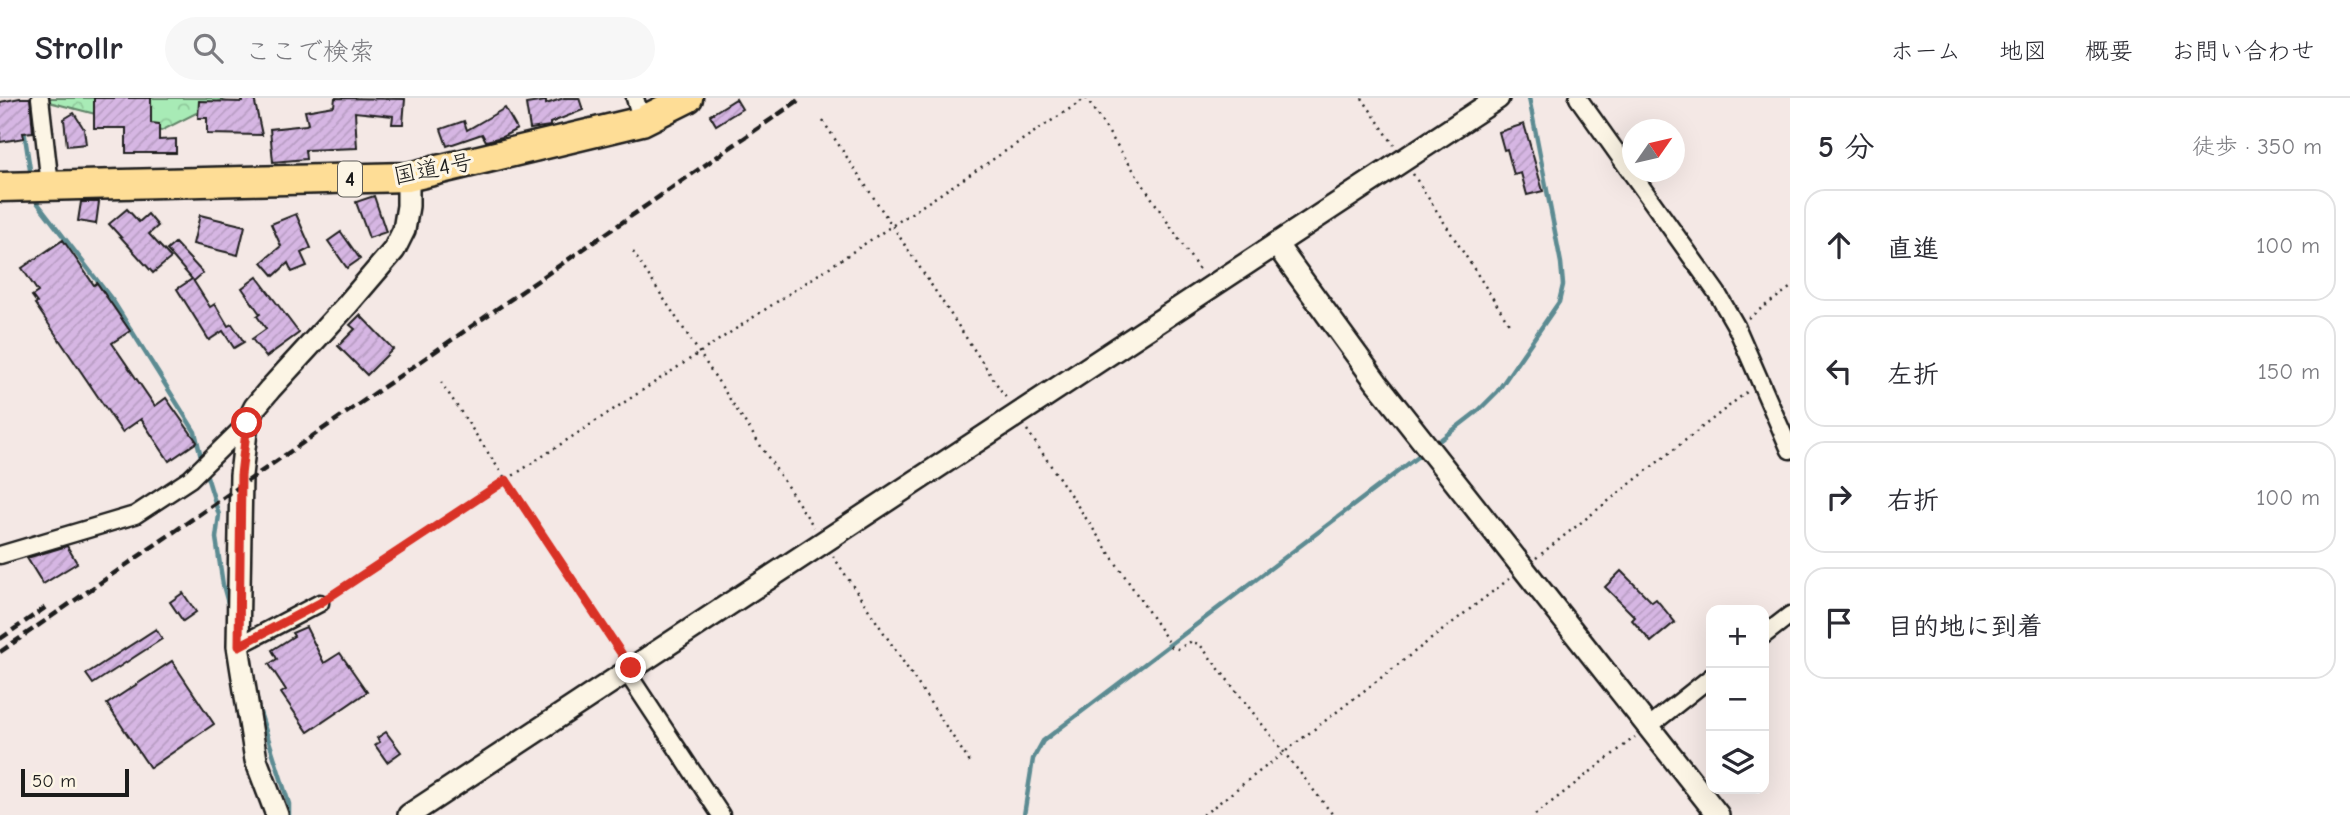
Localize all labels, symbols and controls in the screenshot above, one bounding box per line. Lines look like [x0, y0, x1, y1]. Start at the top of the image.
search box [165, 17, 655, 80]
text: Strollr [35, 29, 123, 67]
icon: search [189, 29, 227, 67]
text: ここで検索 [245, 37, 375, 67]
text: ホーム [1890, 37, 1961, 65]
text: 地図 [1999, 37, 2047, 65]
text: 概要 [2085, 37, 2133, 65]
text: お問い合わせ [2171, 37, 2315, 65]
north arrow [1622, 119, 1685, 182]
text: 5 分 [1818, 130, 1875, 165]
text: 徒歩 · 350 m [2192, 133, 2322, 160]
street label: 国道4号 [391, 148, 475, 190]
road number: 4 [338, 162, 362, 196]
icon: ahead [1820, 226, 1858, 264]
text: 100 m [2256, 232, 2320, 259]
text: 直進 [1887, 234, 1939, 264]
icon: left [1820, 352, 1858, 390]
text: 150 m [2258, 358, 2320, 385]
text: 左折 [1887, 360, 1939, 390]
route start [231, 407, 262, 438]
icon: right [1820, 478, 1858, 516]
text: 100 m [2256, 484, 2320, 511]
text: 右折 [1887, 486, 1939, 516]
icon: arrive [1820, 604, 1858, 642]
map controls [1706, 605, 1769, 794]
button: + [1706, 605, 1769, 668]
text: 目的地に到着 [1887, 612, 2043, 642]
route end [615, 652, 646, 683]
button: − [1706, 668, 1769, 731]
button: layers [1706, 731, 1769, 794]
scale bar [21, 766, 130, 798]
text: 50 m [32, 770, 76, 792]

